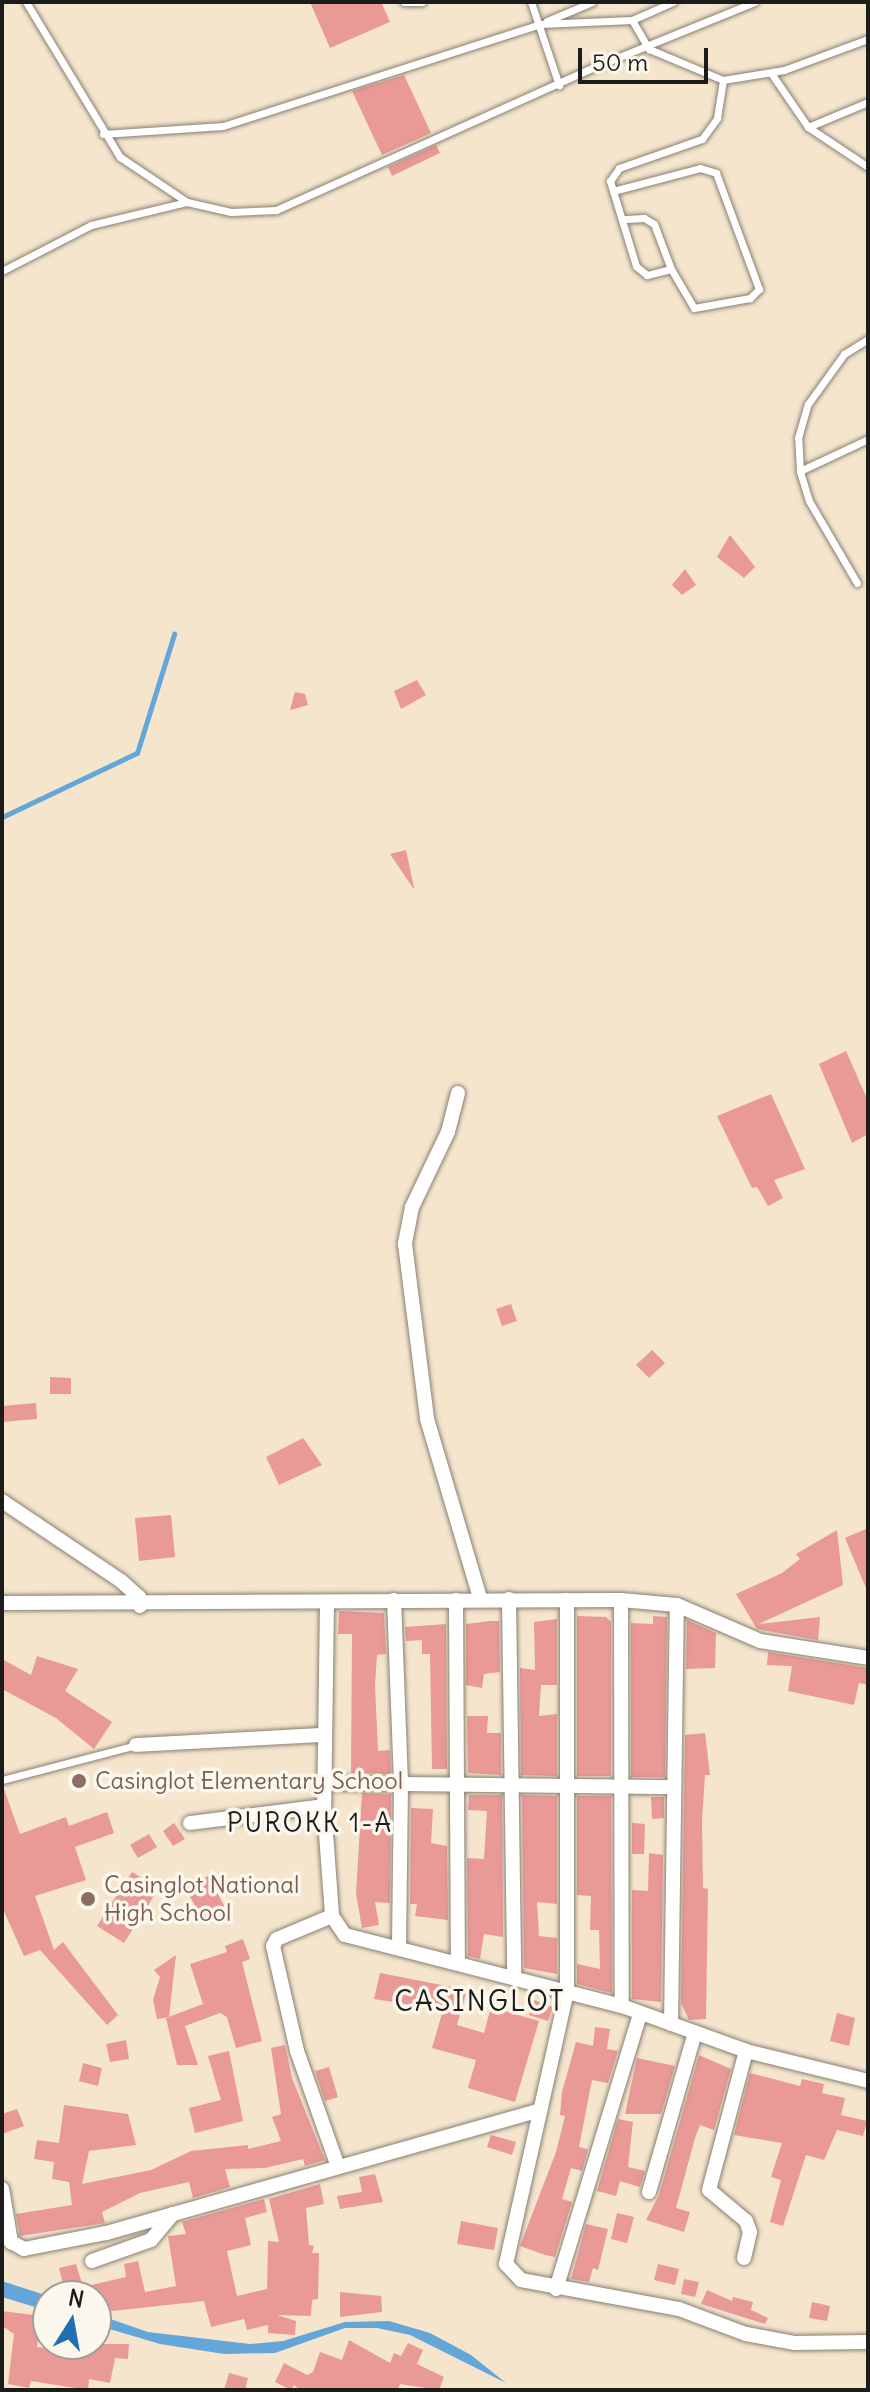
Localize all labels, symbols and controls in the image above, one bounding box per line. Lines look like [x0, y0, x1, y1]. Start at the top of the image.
scale bar [582, 32, 712, 82]
text: 50 m [592, 47, 648, 77]
place label: Casinglot Elementary School [95, 1767, 403, 1795]
marker: Casinglot Elementary School [70, 1772, 88, 1790]
district label: PUROKK 1-A [227, 1807, 393, 1839]
place label: Casinglot National High School [104, 1871, 299, 1927]
marker: Casinglot National High School [79, 1890, 97, 1908]
district label: CASINGLOT [394, 1984, 566, 2018]
north arrow [32, 2280, 112, 2360]
text: N [66, 2283, 86, 2314]

